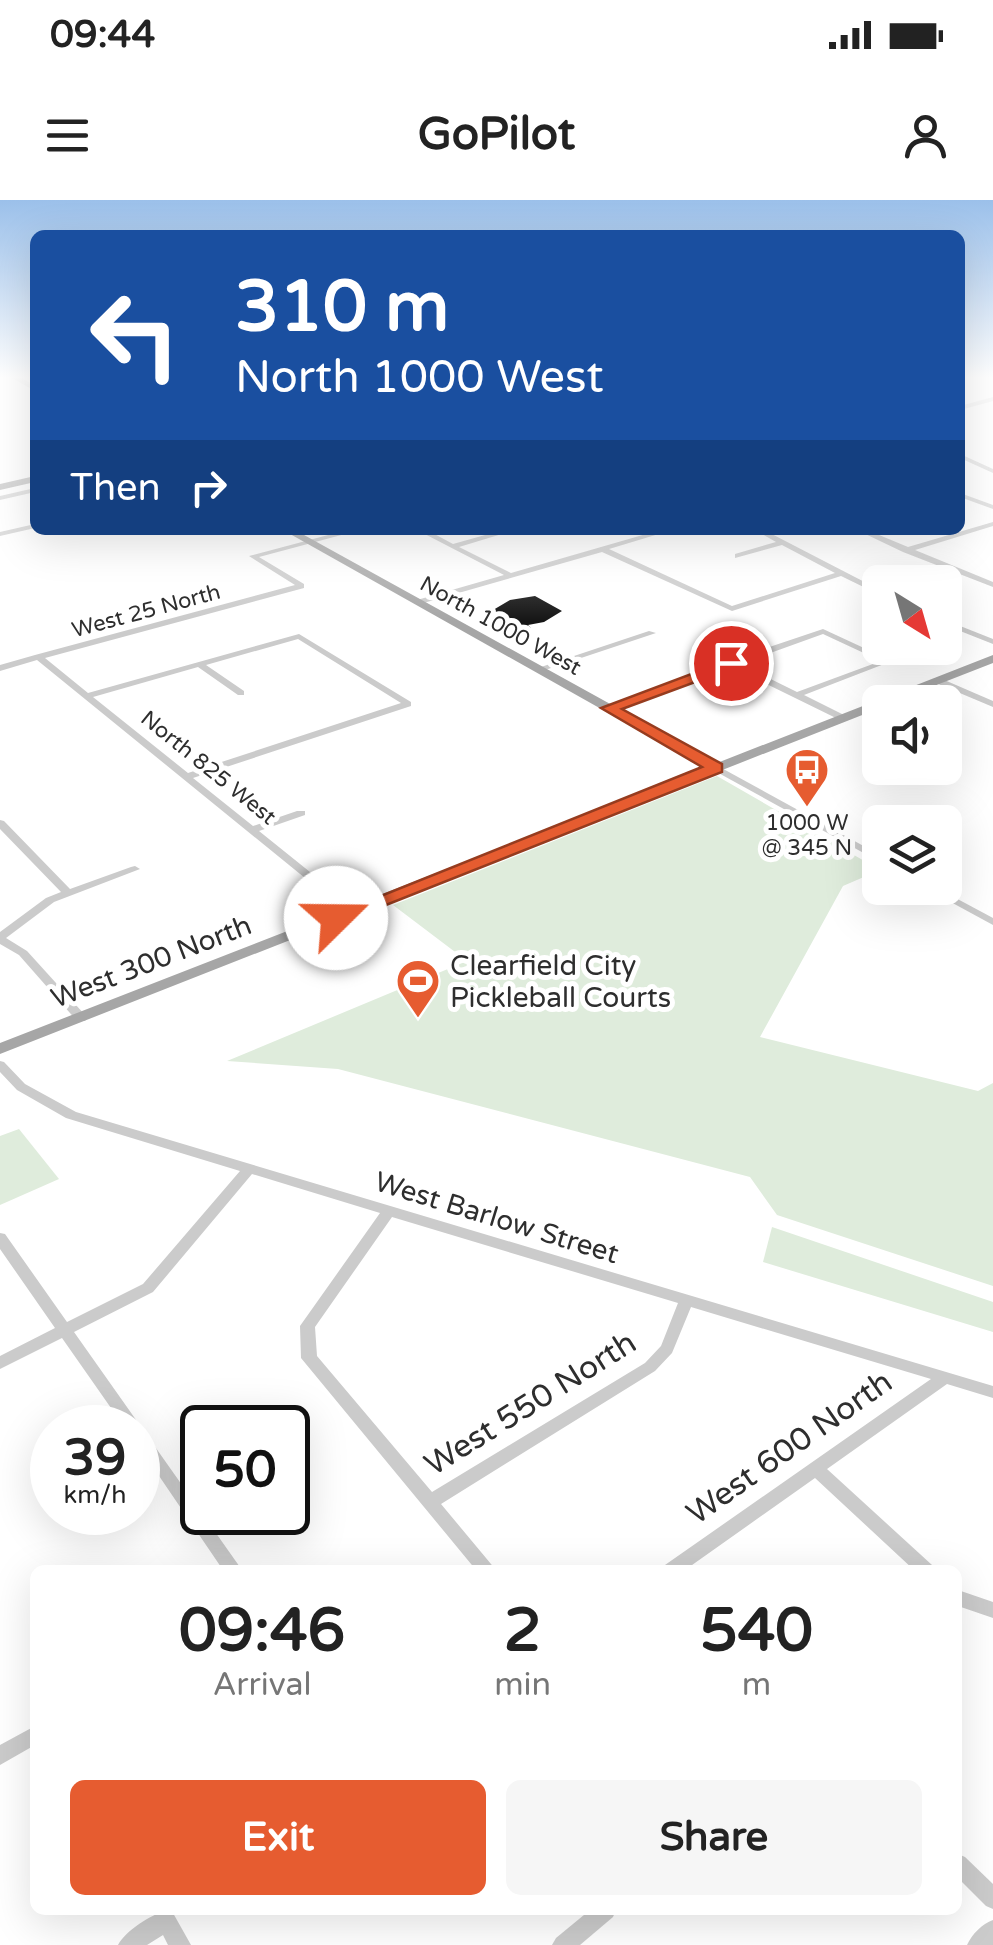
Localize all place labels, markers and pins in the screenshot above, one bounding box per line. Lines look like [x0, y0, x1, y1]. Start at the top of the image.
pin [689, 621, 774, 706]
bus stop icon: 1000 W @ 345 N [784, 747, 830, 808]
place label: 1000 W @ 345 N [762, 810, 852, 861]
place label: Clearfield City Pickleball Courts [450, 949, 671, 1015]
sports icon: Clearfield City Pickleball Courts [395, 958, 441, 1019]

